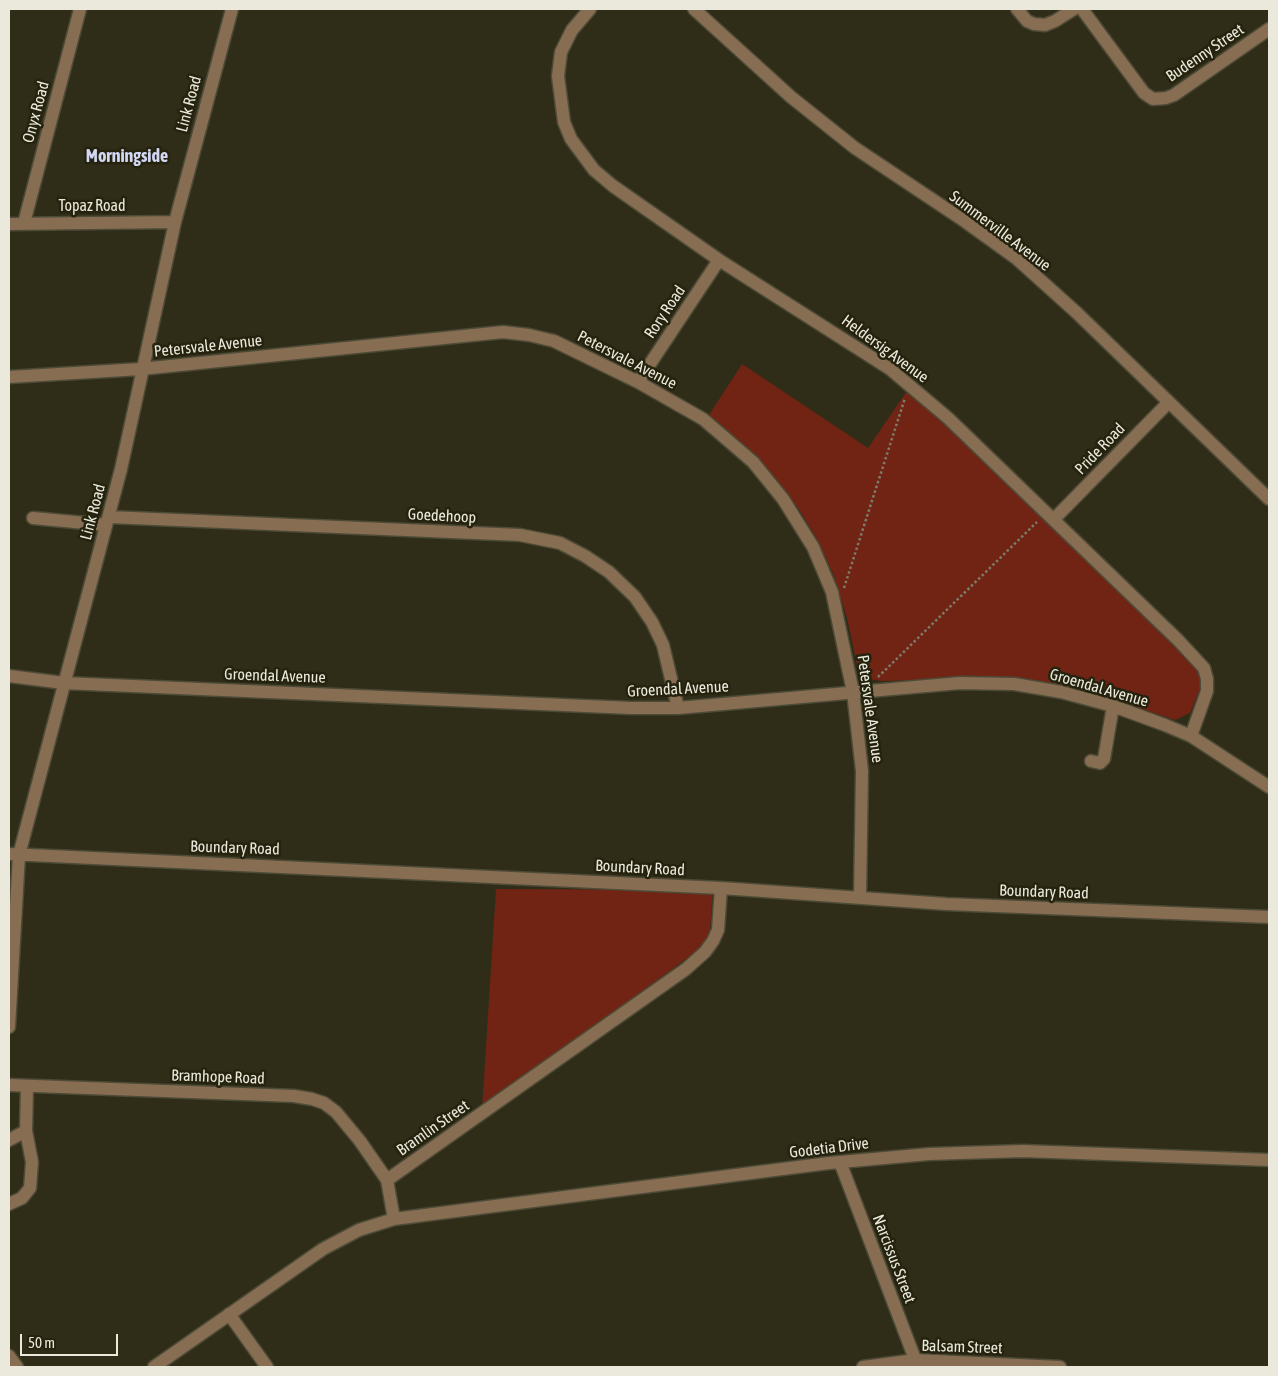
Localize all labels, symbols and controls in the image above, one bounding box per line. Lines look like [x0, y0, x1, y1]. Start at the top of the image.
street label: Budenny Street [1163, 20, 1247, 86]
street label: Link Road [172, 74, 206, 134]
street label: Onyx Road [19, 79, 53, 145]
district label: Morningside [86, 145, 168, 167]
street label: Summerville Avenue [946, 187, 1054, 275]
street label: Topaz Road [58, 196, 126, 216]
street label: Rory Road [640, 282, 690, 342]
street label: Heldersig Avenue [838, 311, 932, 387]
street label: Petersvale Avenue [574, 327, 680, 393]
street label: Petersvale Avenue [153, 331, 263, 361]
street label: Pride Road [1071, 419, 1129, 479]
street label: Link Road [76, 482, 110, 542]
street label: Goedehoop [407, 505, 477, 527]
street label: Petersvale Avenue [853, 654, 887, 764]
street label: Groendal Avenue [224, 665, 326, 687]
street label: Groendal Avenue [1048, 665, 1150, 711]
street label: Groendal Avenue [627, 677, 729, 701]
street label: Boundary Road [190, 837, 280, 859]
street label: Boundary Road [595, 856, 685, 880]
street label: Boundary Road [999, 881, 1089, 903]
street label: Bramhope Road [171, 1066, 265, 1088]
street label: Bramlin Street [393, 1096, 473, 1160]
street label: Godetia Drive [788, 1134, 870, 1162]
street label: Narcissus Street [868, 1212, 920, 1306]
scale bar [22, 1324, 120, 1356]
text: 50 m [28, 1334, 55, 1351]
street label: Balsam Street [921, 1336, 1003, 1358]

